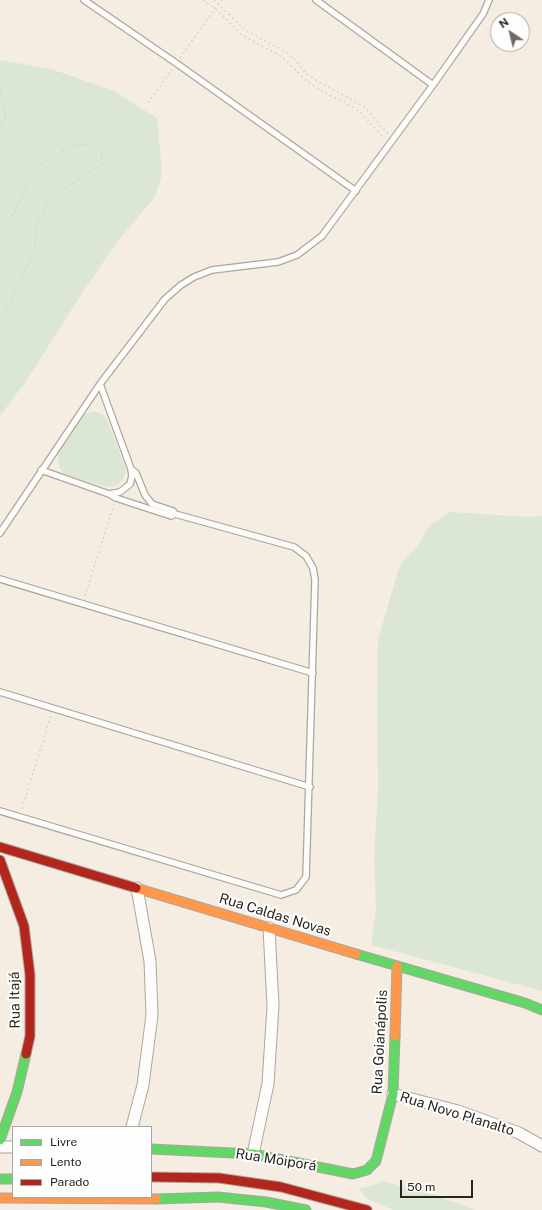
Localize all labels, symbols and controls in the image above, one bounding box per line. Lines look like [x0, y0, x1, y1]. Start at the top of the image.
north arrow [490, 12, 530, 52]
text: N [497, 16, 511, 30]
street label: Rua Caldas Novas [217, 890, 333, 940]
street label: Rua Itajá [6, 971, 24, 1029]
street label: Rua Goianápolis [369, 989, 391, 1095]
street label: Rua Novo Planalto [398, 1089, 516, 1139]
legend [12, 1126, 152, 1198]
text: Livre [50, 1135, 77, 1149]
street label: Rua Moiporá [234, 1145, 318, 1175]
text: Lento [50, 1155, 81, 1169]
scale bar [402, 1172, 475, 1198]
text: Parado [50, 1175, 89, 1189]
text: 50 m [407, 1180, 435, 1194]

